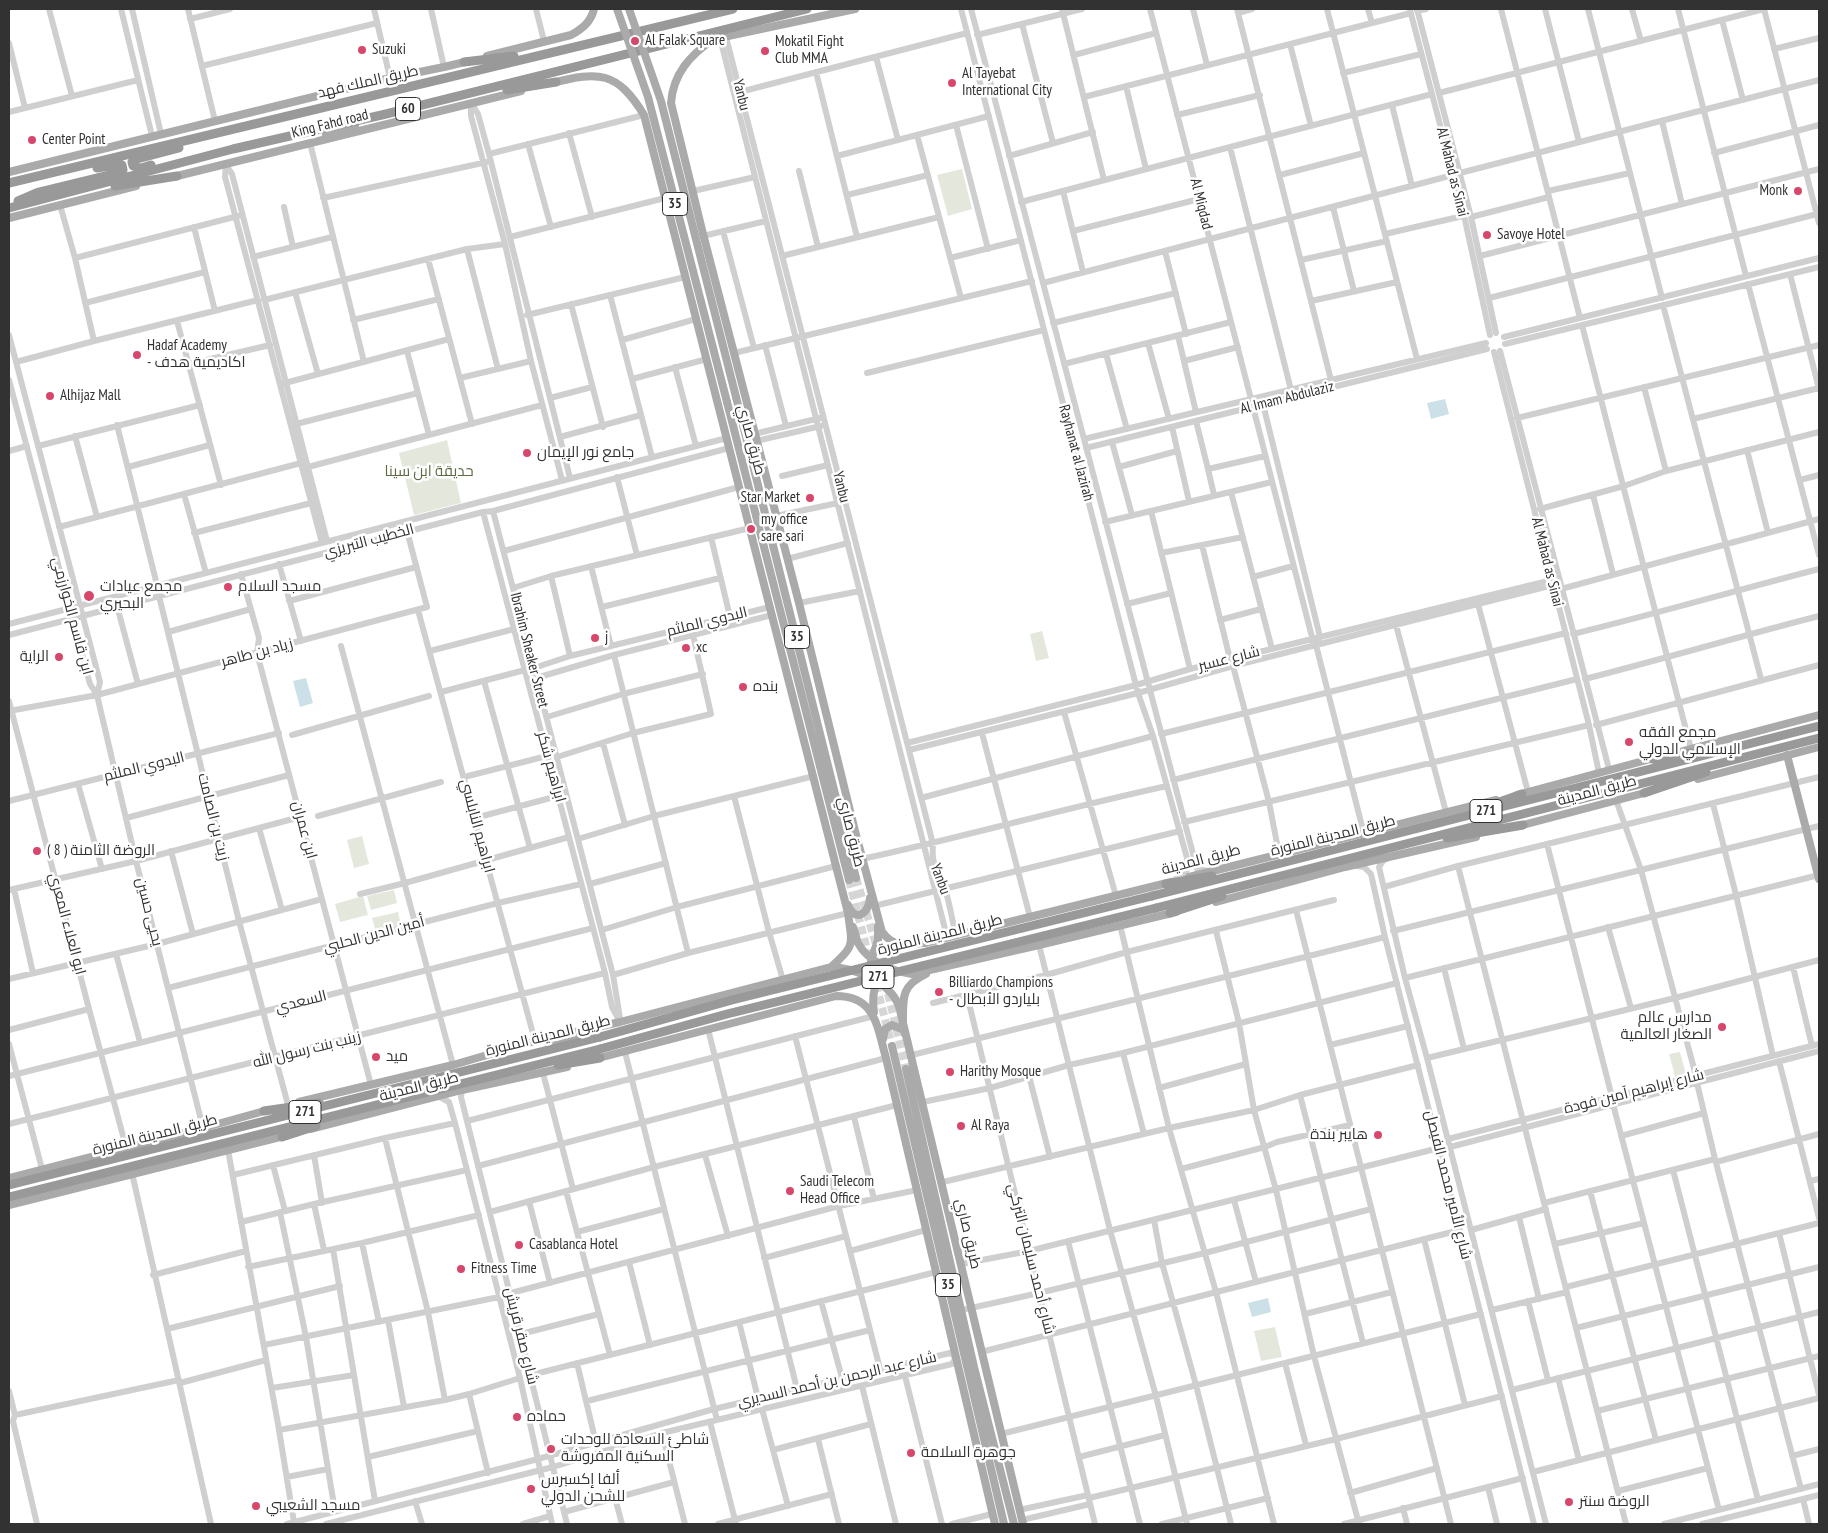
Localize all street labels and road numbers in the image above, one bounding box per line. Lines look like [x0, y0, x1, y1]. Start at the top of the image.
street label: طريق الملك فهد [316, 62, 420, 102]
street label: Yanbu [728, 78, 754, 112]
road number: 60 [396, 98, 420, 120]
street label: King Fahd road [290, 106, 370, 142]
street label: Al Mahad as Sinai [1432, 125, 1472, 219]
street label: Al Miqdad [1186, 177, 1216, 231]
road number: 35 [662, 192, 688, 215]
street label: Al Imam Abdulaziz [1238, 378, 1336, 418]
street label: طريق صاري [733, 403, 769, 477]
street label: Rayhanat al Jazirah [1054, 403, 1098, 503]
street label: Yanbu [828, 470, 854, 504]
street label: Al Mahad as Sinai [1527, 515, 1567, 609]
street label: الخطيب التبريزي [322, 520, 416, 562]
street label: ابن قاسم الخوارزمي [48, 555, 96, 677]
street label: Ibrahim Sheaker Street [506, 590, 552, 710]
street label: البدوي الملثم [665, 603, 749, 641]
road number: 35 [784, 626, 810, 649]
street label: زياد بن طاهر [219, 635, 295, 671]
street label: شارع عسير [1196, 643, 1262, 675]
street label: ابراهيم شكر [533, 730, 569, 804]
street label: البدوي الملثم [102, 748, 186, 786]
street label: زيت بن الصامت [193, 771, 233, 863]
street label: طريق المدينة [1556, 772, 1638, 810]
street label: ابراهيم النابلسي [456, 777, 498, 875]
street label: طريق صاري [834, 795, 868, 869]
street label: ابن عمران [288, 799, 320, 861]
road number: 271 [1470, 799, 1502, 822]
street label: طريق المدينة المنورة [1269, 812, 1397, 860]
street label: طريق المدينة [1160, 841, 1242, 879]
street label: Yanbu [926, 861, 954, 897]
street label: ابو العلاء المعري [45, 871, 89, 977]
street label: يحيى حسين [132, 876, 166, 948]
street label: طريق المدينة المنورة [876, 911, 1004, 959]
street label: أمين الدين الحلبي [321, 913, 427, 957]
road number: 271 [862, 966, 894, 989]
street label: السعدي [274, 987, 328, 1017]
street label: طريق المدينة المنورة [484, 1012, 612, 1060]
street label: زينب بنت رسول الله [251, 1028, 363, 1072]
street label: شارع إبراهيم آمين فودة [1562, 1066, 1706, 1118]
street label: طريق المدينة [378, 1068, 460, 1106]
road number: 271 [289, 1100, 321, 1124]
street label: شارع الأمير محمد الفيصل [1421, 1109, 1475, 1261]
street label: طريق المدينة المنورة [91, 1111, 219, 1159]
street label: شارع أحمد سليمان التركي [1004, 1182, 1058, 1336]
street label: طريق صاري [951, 1197, 985, 1271]
road number: 35 [936, 1274, 960, 1296]
street label: شارع صقر قريش [500, 1286, 542, 1386]
street label: شارع عبد الرحمن بن أحمد السديري [736, 1348, 938, 1412]

